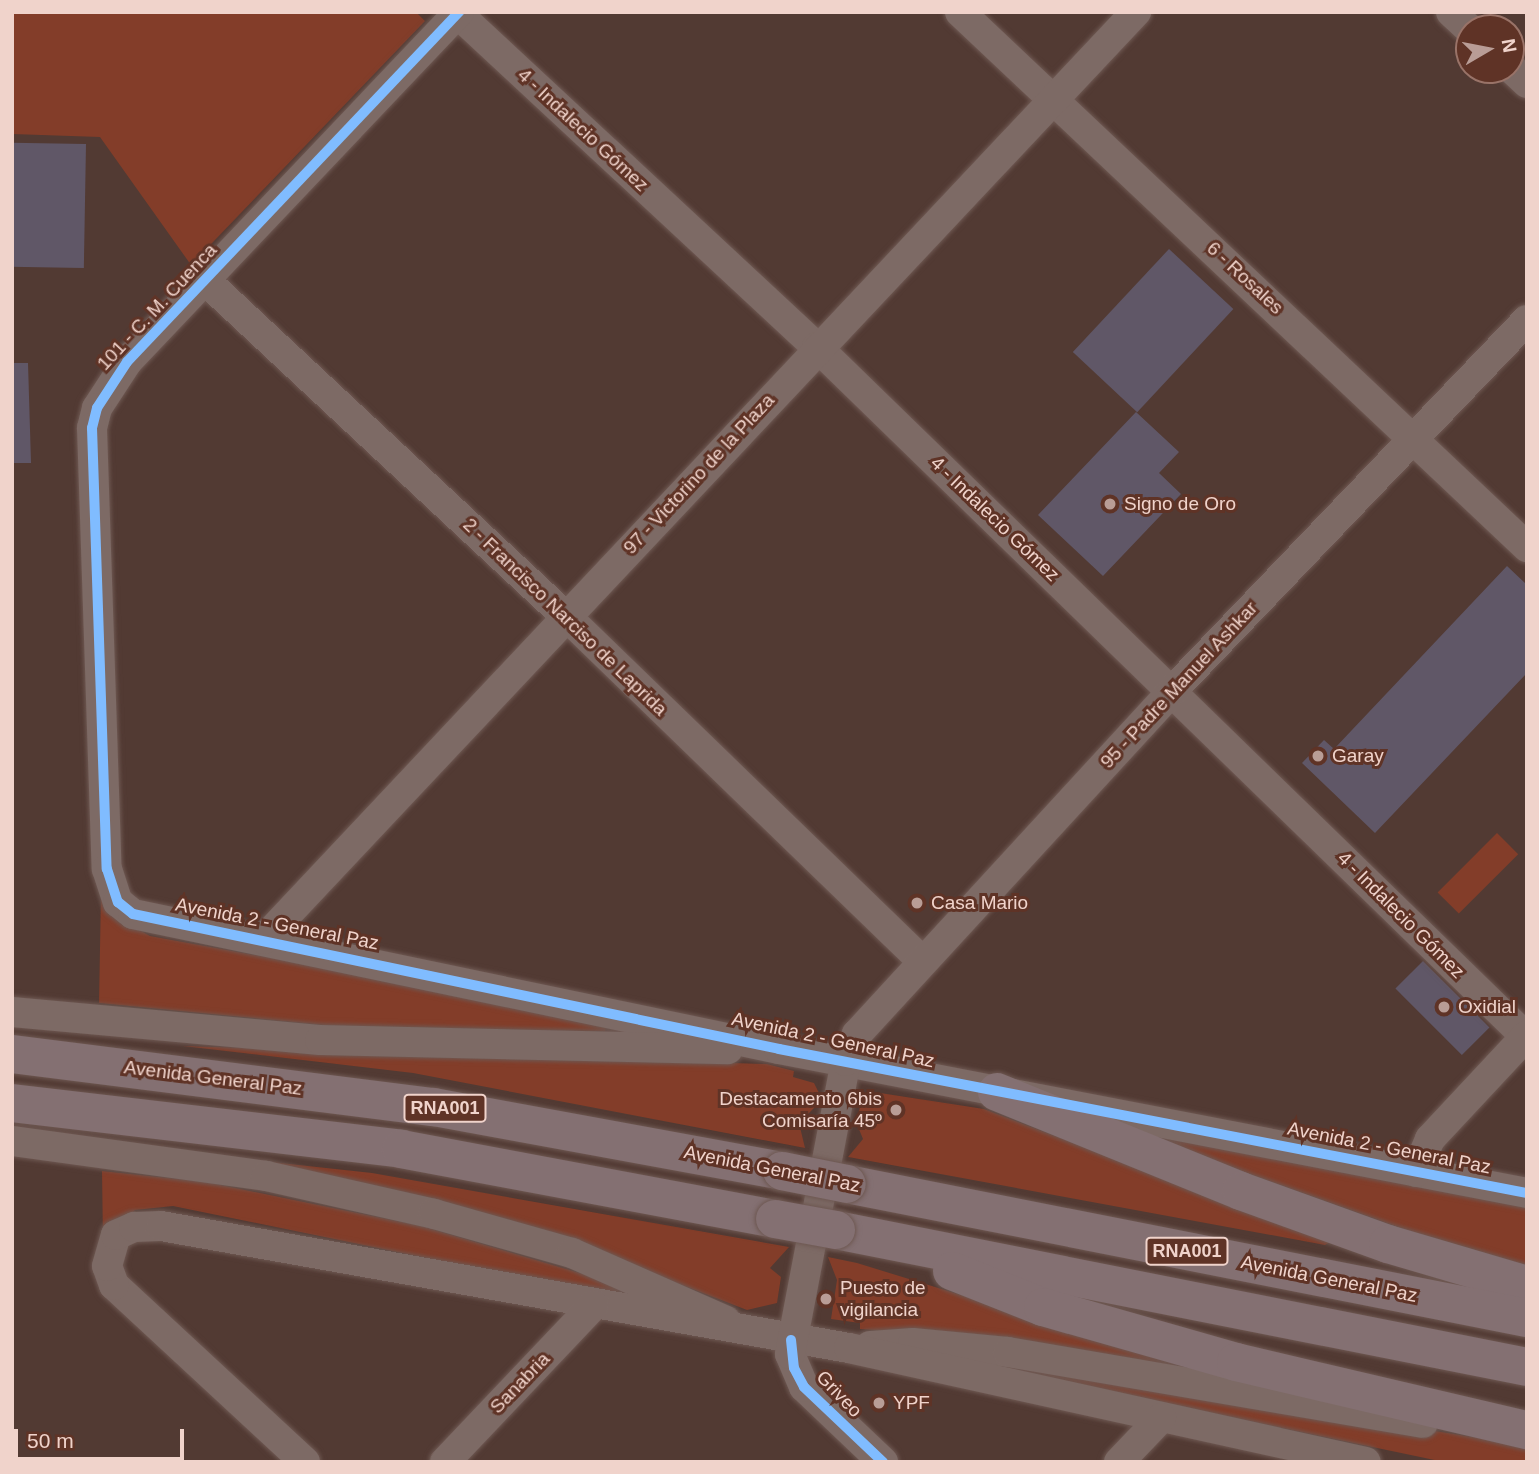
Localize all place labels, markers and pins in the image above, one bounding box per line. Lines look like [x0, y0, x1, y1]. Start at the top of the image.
place label: Signo de Oro [1124, 493, 1236, 515]
marker: Signo de Oro [1102, 496, 1118, 512]
place label: Garay [1332, 745, 1384, 767]
marker: Garay [1310, 748, 1326, 764]
place label: Casa Mario [931, 892, 1028, 914]
marker: Casa Mario [909, 895, 925, 911]
place label: Oxidial [1458, 996, 1516, 1018]
marker: Oxidial [1436, 999, 1452, 1015]
place label: Destacamento 6bis Comisaría 45º [719, 1088, 882, 1132]
marker: Destacamento 6bis Comisaría 45º [888, 1102, 904, 1118]
place label: Puesto de vigilancia [840, 1277, 926, 1321]
marker: Puesto de vigilancia [818, 1291, 834, 1307]
place label: YPF [893, 1392, 930, 1414]
marker: YPF [871, 1395, 887, 1411]

